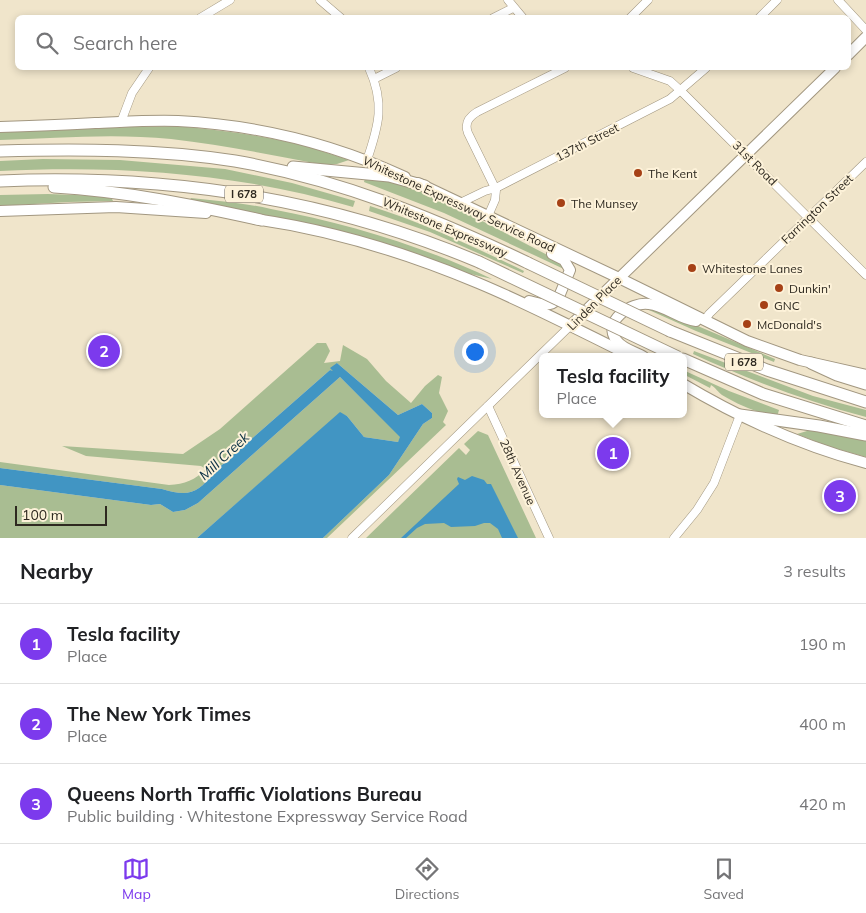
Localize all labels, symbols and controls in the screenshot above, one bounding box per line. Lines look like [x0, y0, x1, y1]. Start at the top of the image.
search box [15, 15, 851, 70]
icon: search [33, 29, 61, 57]
text: Search here [73, 31, 177, 55]
street label: 137th Street [553, 120, 621, 164]
street label: 31st Road [730, 138, 780, 188]
street label: Whitestone Expressway Service Road [361, 153, 557, 255]
place label: The Kent [648, 166, 697, 181]
marker: The Kent [632, 167, 644, 179]
street label: Farrington Street [778, 171, 856, 247]
road number: I 678 [225, 185, 263, 202]
street label: Whitestone Expressway [380, 194, 510, 260]
place label: The Munsey [571, 196, 639, 211]
marker: The Munsey [555, 197, 567, 209]
place label: Whitestone Lanes [702, 261, 803, 276]
marker: Whitestone Lanes [686, 262, 698, 274]
street label: Linden Place [564, 273, 624, 333]
place label: Dunkin' [789, 281, 831, 296]
marker: Dunkin' [773, 282, 785, 294]
place label: GNC [774, 298, 800, 313]
marker: GNC [758, 299, 770, 311]
place label: McDonald's [757, 317, 822, 332]
marker: McDonald's [741, 318, 753, 330]
pin: 2 [88, 332, 120, 370]
your location [462, 339, 488, 365]
popup [539, 353, 687, 418]
road number: I 678 [725, 354, 763, 371]
text: Tesla facility [557, 364, 669, 388]
text: Place [557, 388, 597, 408]
water label: Mill Creek [195, 428, 254, 484]
pin: 1 [597, 434, 629, 472]
street label: 28th Avenue [497, 437, 539, 507]
pin: 3 [824, 477, 856, 515]
scale bar [15, 503, 108, 526]
text: 100 m [22, 506, 63, 524]
text: Nearby [20, 558, 93, 584]
text: 3 results [783, 561, 846, 581]
text: Tesla facility [67, 622, 180, 646]
text: 1 [31, 634, 41, 654]
text: 190 m [799, 634, 846, 654]
text: Place [67, 646, 107, 666]
text: The New York Times [67, 702, 251, 726]
text: 2 [31, 714, 41, 734]
text: 400 m [799, 714, 846, 734]
text: Place [67, 726, 107, 746]
text: Queens North Traffic Violations Bureau [67, 782, 422, 806]
text: 3 [31, 794, 41, 814]
text: 420 m [799, 794, 846, 814]
text: Public building · Whitestone Expressway Service Road [67, 806, 468, 826]
tab: Map [122, 855, 151, 903]
tab: Directions [395, 855, 460, 903]
tab: Saved [704, 855, 744, 903]

